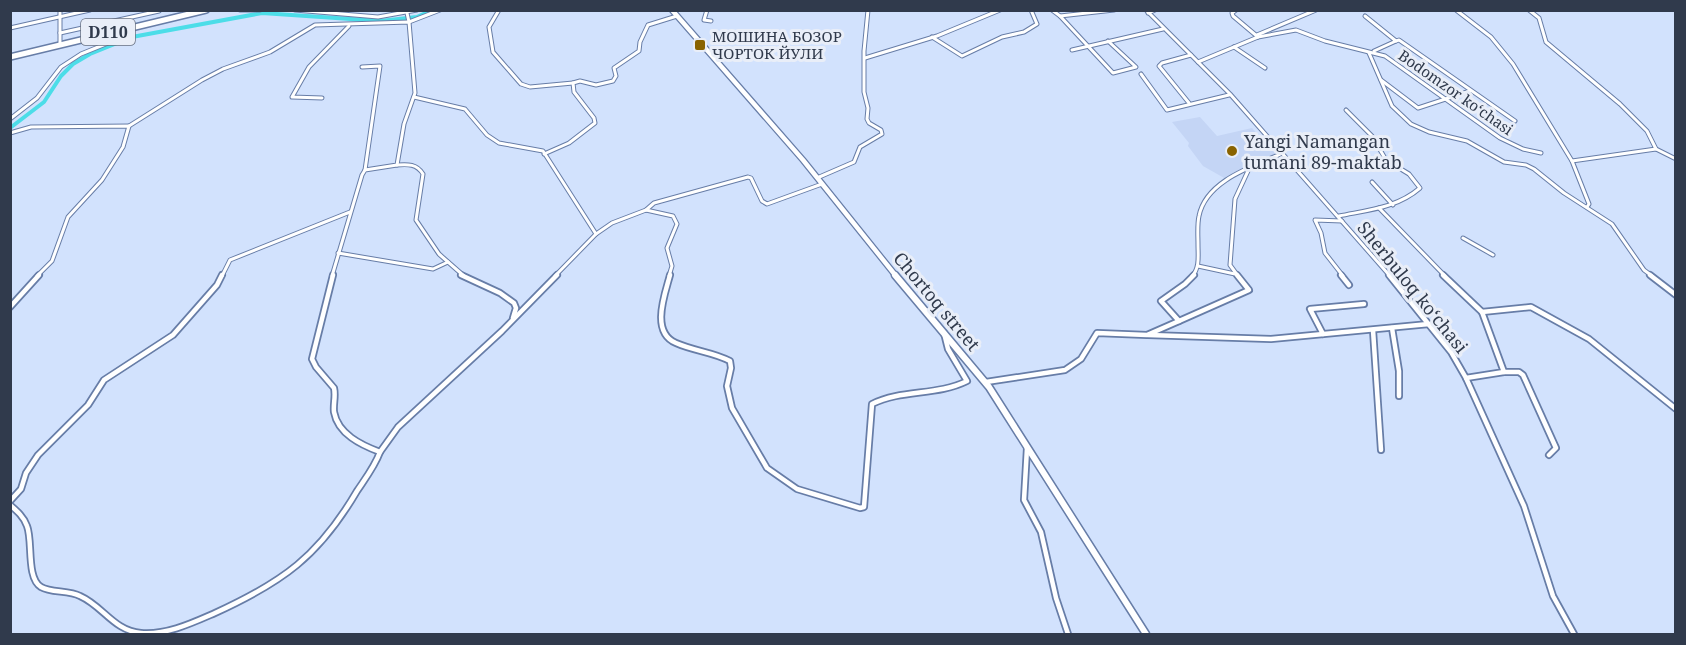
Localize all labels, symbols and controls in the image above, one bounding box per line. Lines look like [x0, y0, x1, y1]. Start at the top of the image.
road number: D110 [81, 19, 135, 45]
place label: МОШИНА БОЗОР ЧОРТОК ЙУЛИ [712, 26, 842, 63]
marker: МОШИНА БОЗОР ЧОРТОК ЙУЛИ [693, 38, 707, 52]
street label: Bodomzor koʻchasi [1395, 45, 1517, 139]
place label: Yangi Namangan tumani 89-maktab [1243, 129, 1402, 174]
marker: Yangi Namangan tumani 89-maktab [1225, 144, 1239, 158]
street label: Sherbuloq koʻchasi [1352, 216, 1474, 358]
street label: Chortoq street [888, 246, 986, 356]

